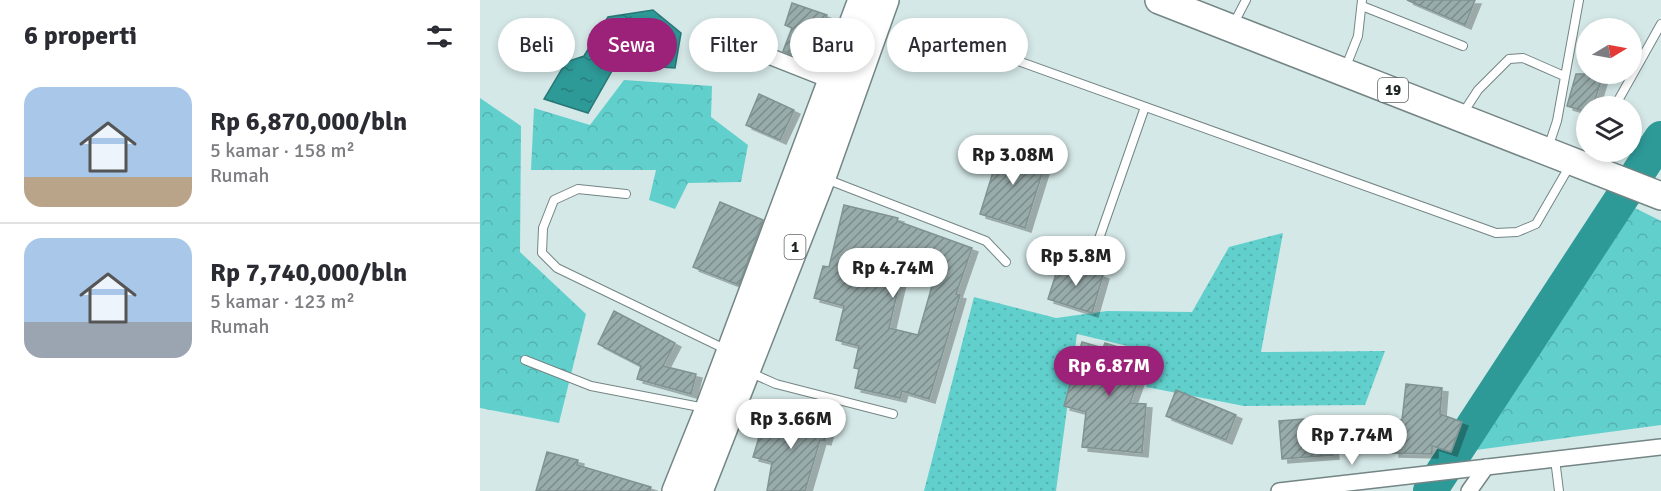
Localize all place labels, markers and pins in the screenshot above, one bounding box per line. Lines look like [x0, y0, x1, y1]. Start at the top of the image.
pin: Rp 3.08M [951, 135, 1075, 186]
pin: Rp 5.8M [1021, 236, 1131, 287]
pin: Rp 4.74M [831, 248, 955, 299]
pin: Rp 6.87M [1047, 346, 1171, 397]
pin: Rp 3.66M [729, 399, 853, 450]
pin: Rp 7.74M [1290, 415, 1414, 466]

